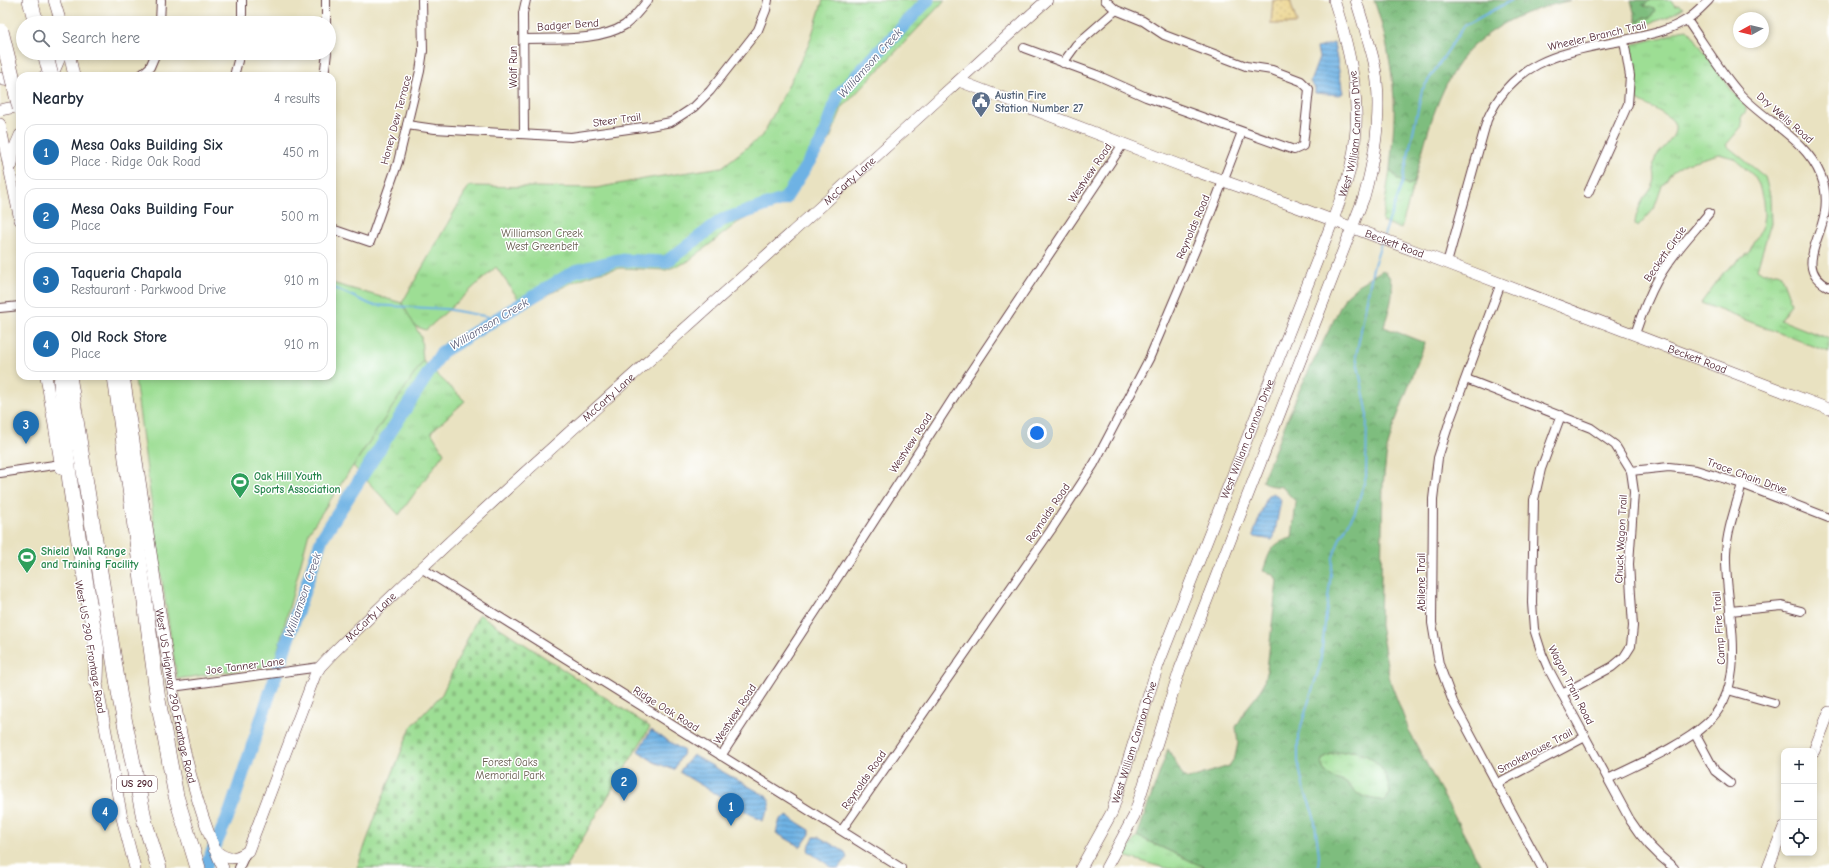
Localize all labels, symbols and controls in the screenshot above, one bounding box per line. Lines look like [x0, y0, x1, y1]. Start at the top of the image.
north arrow [1733, 12, 1769, 48]
search box [16, 16, 336, 60]
street label: Badger Bend [537, 16, 600, 34]
street label: Wheeler Branch Trail [1547, 18, 1647, 54]
water label: Williamson Creek [835, 25, 905, 101]
icon: search [30, 27, 52, 49]
text: Search here [62, 29, 140, 47]
street label: Wolf Run [507, 46, 520, 88]
street label: West William Cannon Drive [1335, 69, 1363, 199]
street label: Honey Dew Terrace [378, 73, 414, 166]
text: Nearby [32, 89, 83, 108]
place label: Austin Fire Station Number 27 [995, 89, 1083, 115]
public building icon: Austin Fire Station Number 27 [970, 90, 992, 118]
street label: Dry Wells Road [1754, 90, 1816, 146]
text: 4 results [274, 91, 320, 106]
street label: Steer Trail [592, 110, 642, 130]
text: Mesa Oaks Building Six [71, 136, 223, 154]
street label: Westview Road [1065, 141, 1115, 205]
text: 1 [43, 145, 49, 160]
text: 450 m [283, 145, 319, 160]
street label: McCarty Lane [821, 153, 878, 208]
text: Place · Ridge Oak Road [71, 154, 201, 169]
street label: Reynolds Road [1174, 193, 1213, 261]
text: Mesa Oaks Building Four [71, 200, 234, 218]
text: 2 [43, 209, 49, 224]
text: 500 m [281, 209, 319, 224]
text: Place [71, 218, 101, 233]
street label: Beckett Circle [1641, 223, 1689, 284]
park label: Williamson Creek West Greenbelt [501, 227, 583, 253]
street label: Beckett Road [1363, 227, 1426, 260]
text: Taqueria Chapala [71, 264, 182, 282]
text: 3 [43, 273, 49, 288]
text: 910 m [284, 273, 319, 288]
text: Restaurant · Parkwood Drive [71, 282, 226, 297]
water label: Williamson Creek [447, 295, 531, 353]
text: Old Rock Store [71, 328, 167, 346]
text: 4 [43, 337, 49, 352]
text: 910 m [284, 337, 319, 352]
street label: Beckett Road [1666, 342, 1729, 376]
text: Place [71, 346, 101, 361]
street label: McCarty Lane [579, 370, 637, 424]
street label: West William Cannon Drive [1218, 377, 1276, 501]
pin: 3 [13, 411, 39, 444]
street label: Westview Road [887, 411, 935, 475]
your location [1027, 423, 1047, 443]
street label: Trace Chain Drive [1705, 455, 1789, 497]
place label: Oak Hill Youth Sports Association [254, 470, 341, 496]
sports icon: Oak Hill Youth Sports Association [229, 471, 251, 499]
street label: Reynolds Road [1023, 481, 1073, 545]
street label: Chuck Wagon Trail [1612, 494, 1630, 584]
place label: Shield Wall Range and Training Facility [41, 545, 139, 571]
sports icon: Shield Wall Range and Training Facility [16, 546, 38, 574]
water label: Williamson Creek [282, 551, 324, 639]
street label: Abilene Trail [1415, 553, 1428, 611]
street label: West US 290 Frontage Road [72, 580, 108, 715]
street label: McCarty Lane [342, 589, 399, 644]
street label: Camp Fire Trail [1710, 591, 1728, 665]
street label: West US Highway 290 Frontage Road [153, 607, 199, 785]
street label: Wagon Train Road [1545, 643, 1597, 727]
street label: Joe Tanner Lane [205, 655, 285, 677]
street label: West William Cannon Drive [1109, 679, 1159, 805]
street label: Westview Road [711, 682, 759, 746]
street label: Ridge Oak Road [631, 684, 702, 735]
street label: Smokehouse Trail [1495, 726, 1575, 776]
street label: Reynolds Road [839, 748, 889, 812]
map controls [1781, 748, 1817, 856]
button: + [1781, 748, 1817, 784]
park label: Forest Oaks Memorial Park [475, 756, 545, 782]
pin: 2 [611, 768, 637, 801]
road number: US 290 [117, 776, 157, 792]
button: − [1781, 784, 1817, 820]
pin: 1 [718, 793, 744, 826]
pin: 4 [92, 798, 118, 831]
button: locate [1781, 820, 1817, 856]

